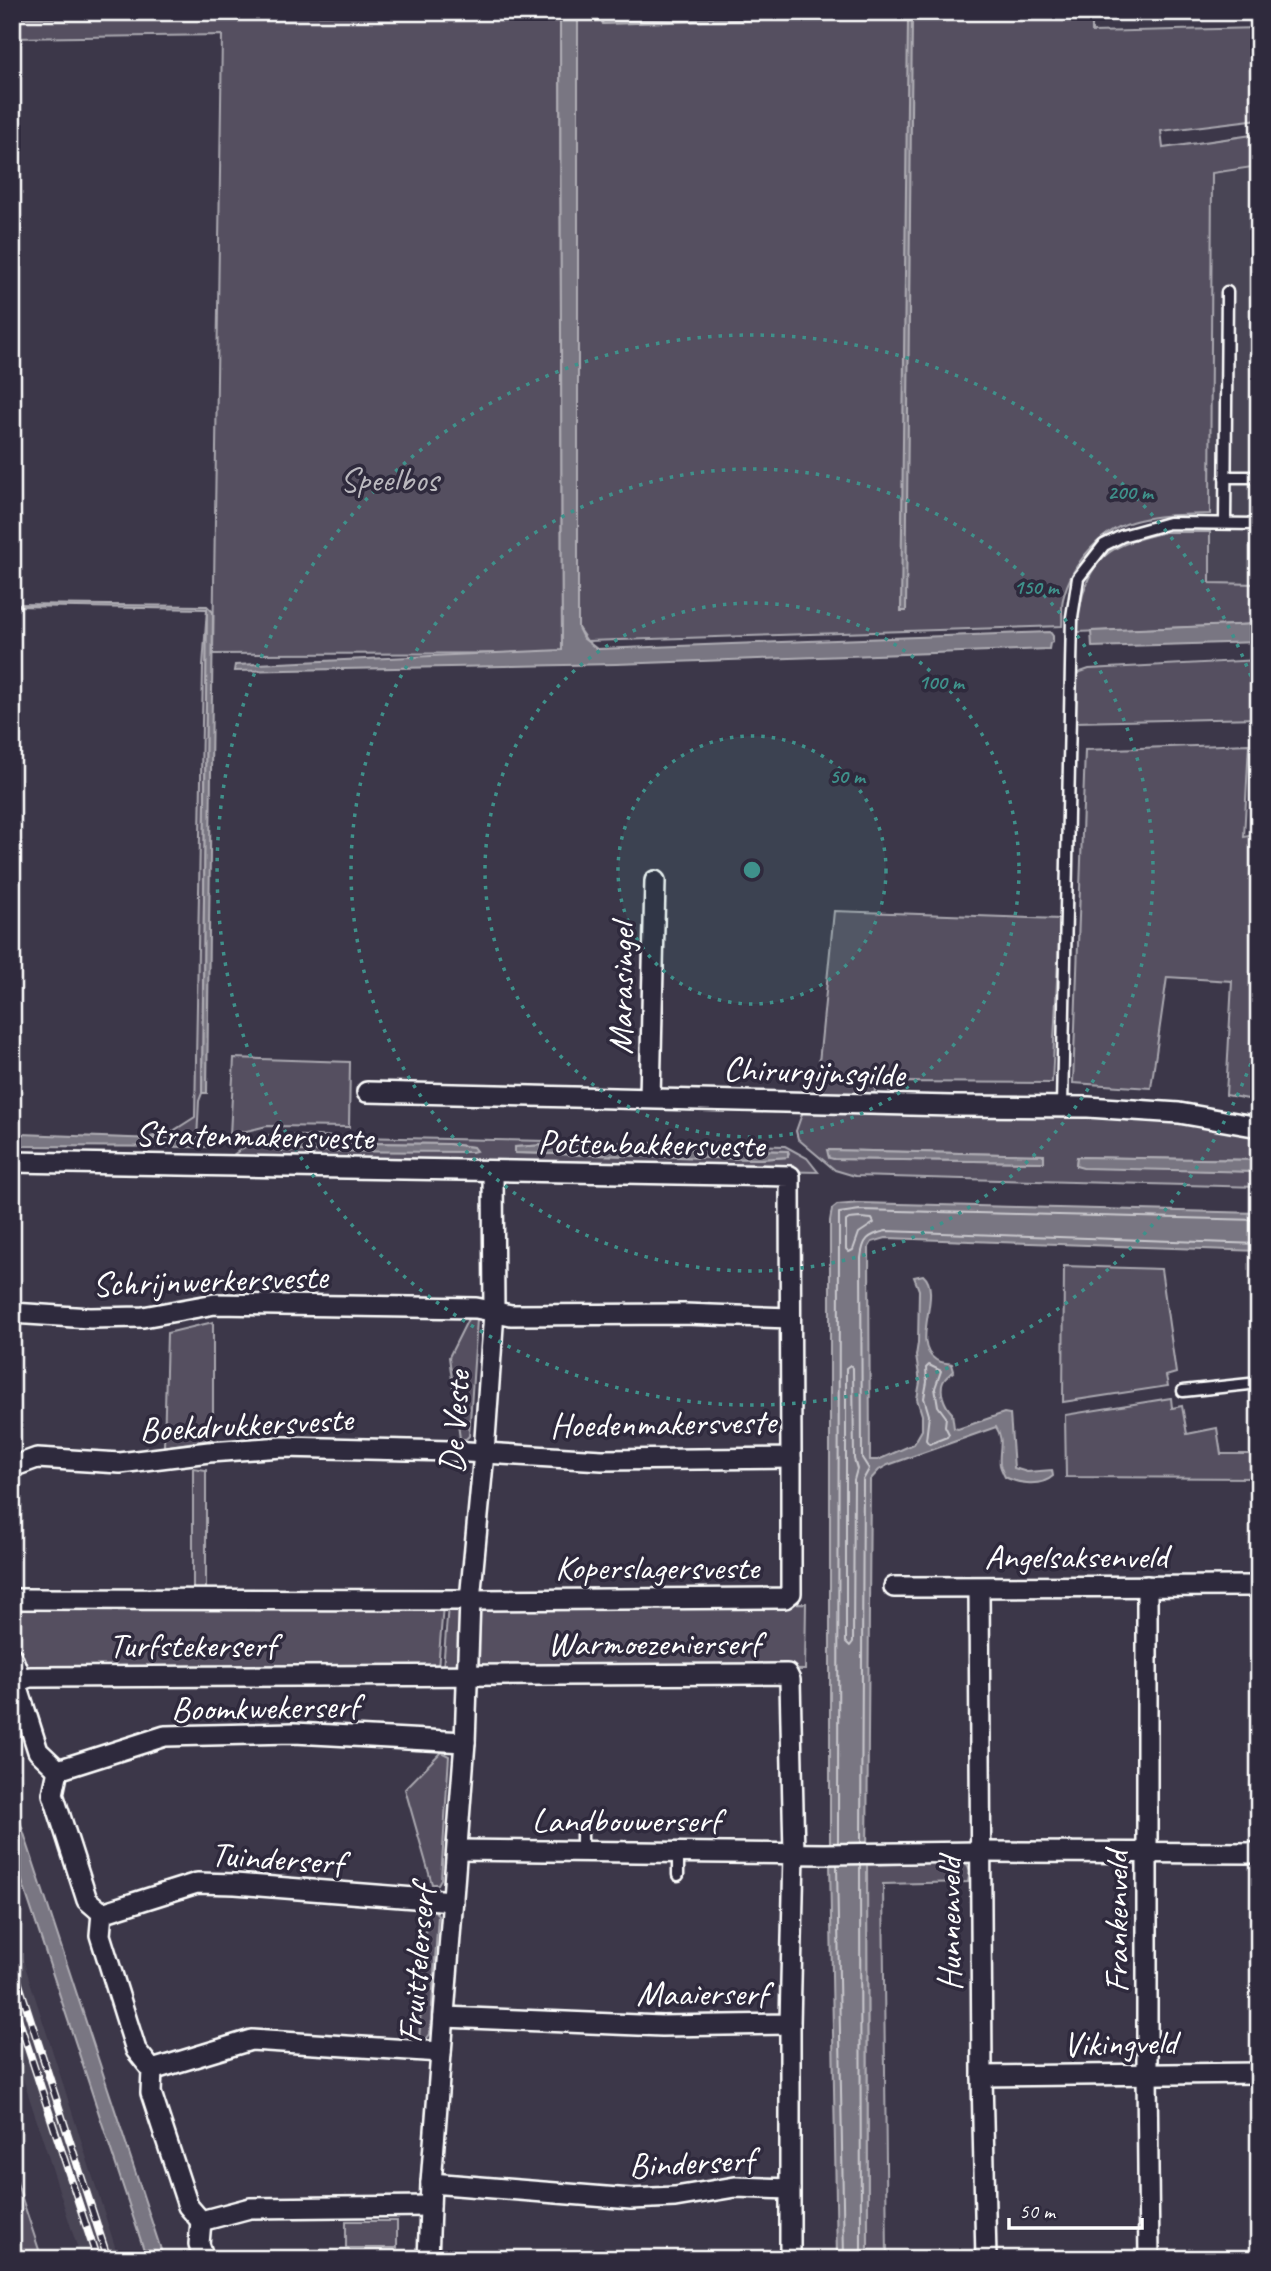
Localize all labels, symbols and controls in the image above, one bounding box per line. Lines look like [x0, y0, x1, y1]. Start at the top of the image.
park label: Speelbos [340, 457, 441, 502]
text: 200 m [1107, 479, 1155, 505]
text: 150 m [1013, 574, 1061, 600]
text: 100 m [918, 669, 966, 695]
text: 50 m [829, 763, 867, 789]
centre of rings [740, 858, 764, 882]
street label: Marasingel [598, 917, 645, 1055]
street label: Chirurgijnsgilde [723, 1046, 908, 1097]
street label: Stratenmakersveste [135, 1111, 376, 1160]
street label: Pottenbakkersveste [537, 1119, 767, 1168]
street label: Schrijnwerkersveste [92, 1254, 331, 1307]
street label: De Veste [428, 1367, 481, 1475]
street label: Boekdrukkersveste [138, 1396, 356, 1453]
street label: Hoedenmakersveste [550, 1399, 779, 1448]
street label: Angelsaksenveld [984, 1534, 1173, 1579]
street label: Koperslagersveste [555, 1545, 761, 1590]
street label: Warmoezenierserf [547, 1621, 767, 1666]
street label: Turfstekerserf [109, 1623, 283, 1668]
street label: Boomkwekerserf [171, 1683, 366, 1732]
street label: Landbouwerserf [532, 1798, 727, 1843]
street label: Tuinderserf [210, 1831, 352, 1886]
street label: Frankenveld [1094, 1846, 1139, 1993]
street label: Hunnenveld [927, 1852, 972, 1991]
street label: Fruittelerserf [387, 1877, 446, 2045]
street label: Maaierserf [636, 1971, 774, 2016]
street label: Vikingveld [1063, 2020, 1183, 2067]
street label: Binderserf [628, 2136, 762, 2188]
scale bar [1009, 2187, 1142, 2231]
text: 50 m [1019, 2198, 1057, 2224]

